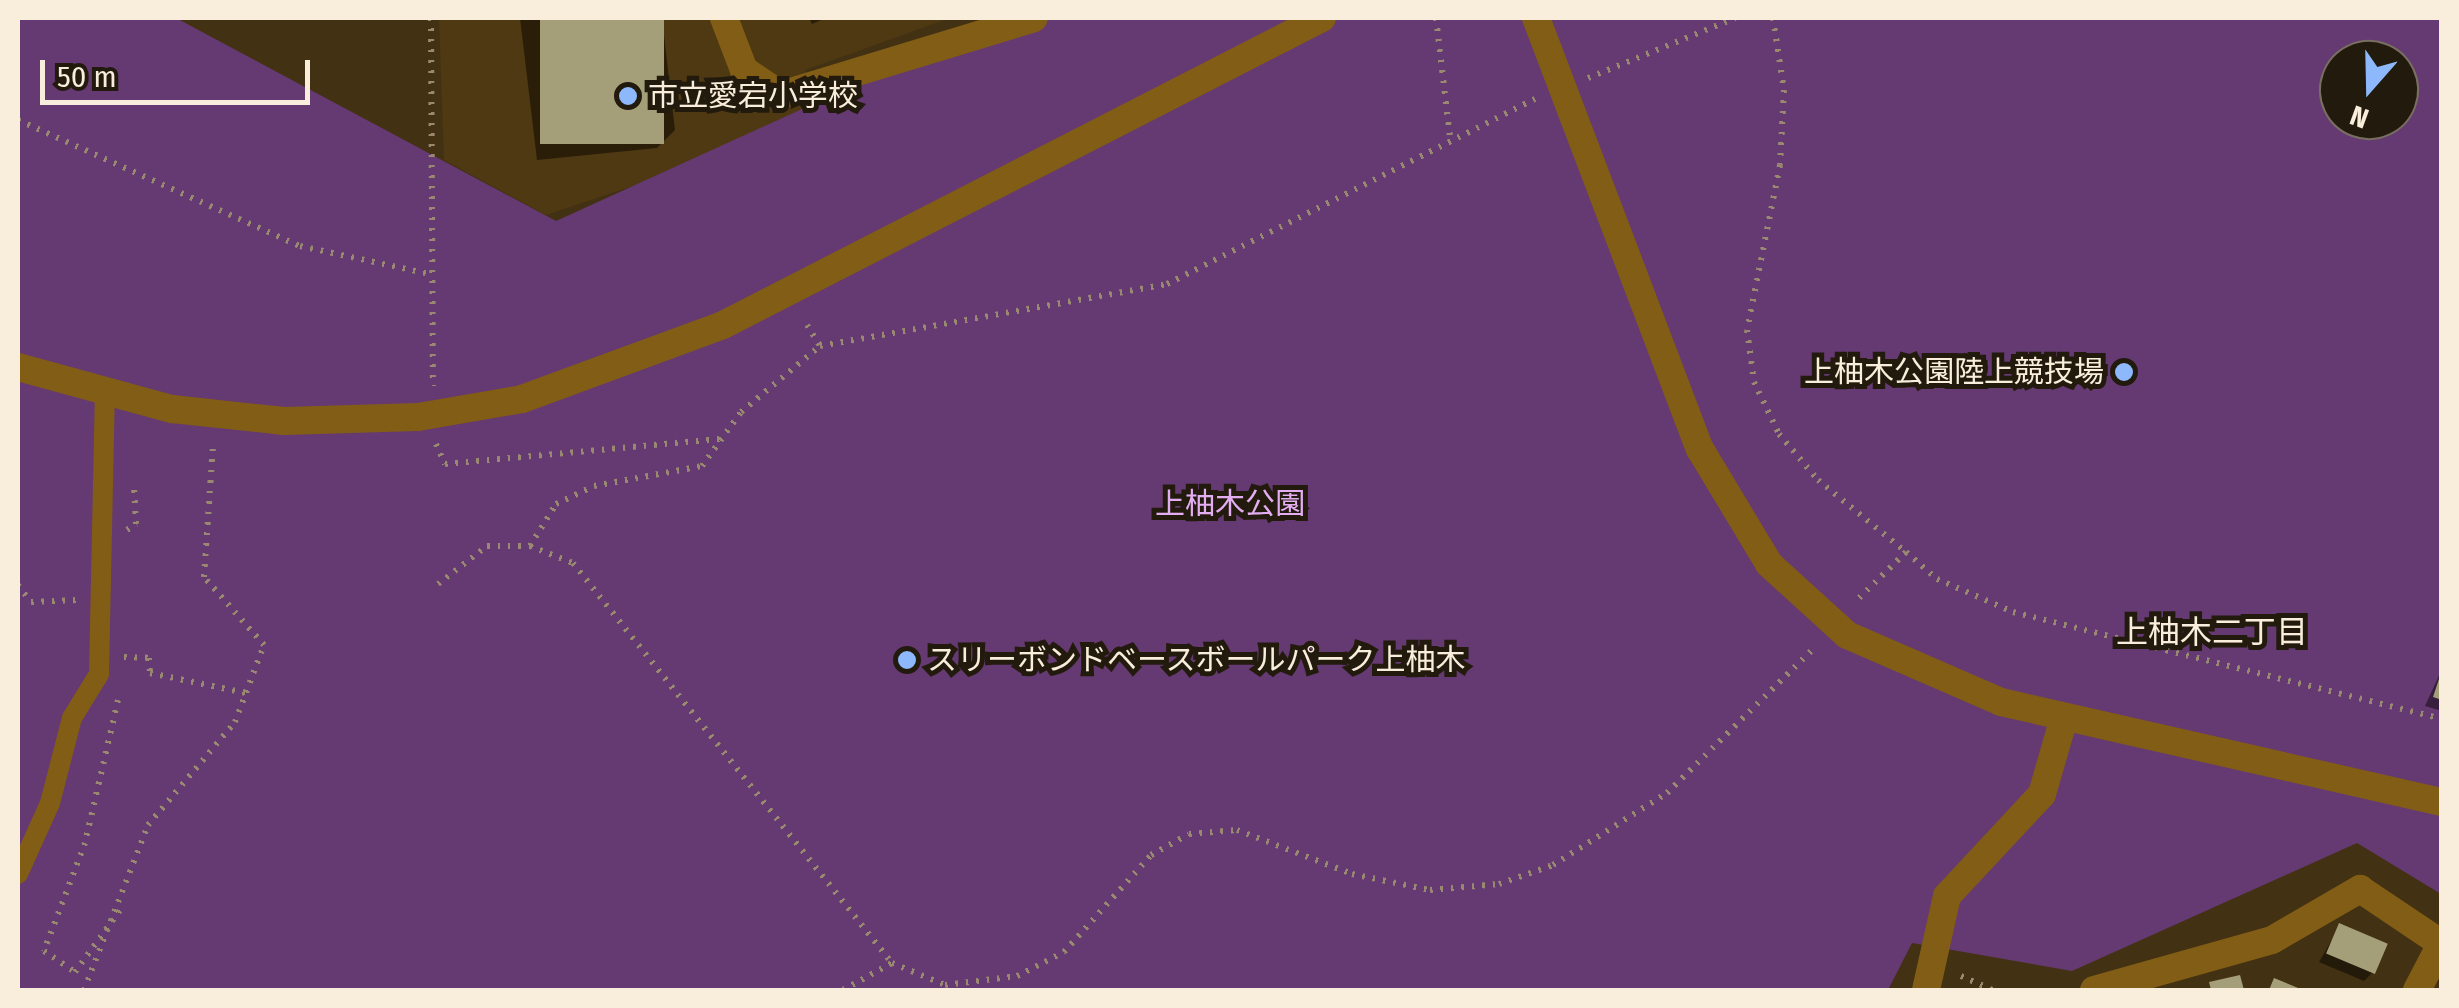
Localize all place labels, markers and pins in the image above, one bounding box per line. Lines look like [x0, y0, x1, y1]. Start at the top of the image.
place label: 市立愛宕小学校 [648, 78, 858, 114]
marker: 市立愛宕小学校 [617, 85, 639, 107]
place label: 上柚木公園陸上競技場 [1804, 354, 2104, 390]
marker: 上柚木公園陸上競技場 [2113, 361, 2135, 383]
place label: スリーボンドベースボールパーク上柚木 [927, 642, 1467, 678]
marker: スリーボンドベースボールパーク上柚木 [896, 649, 918, 671]

